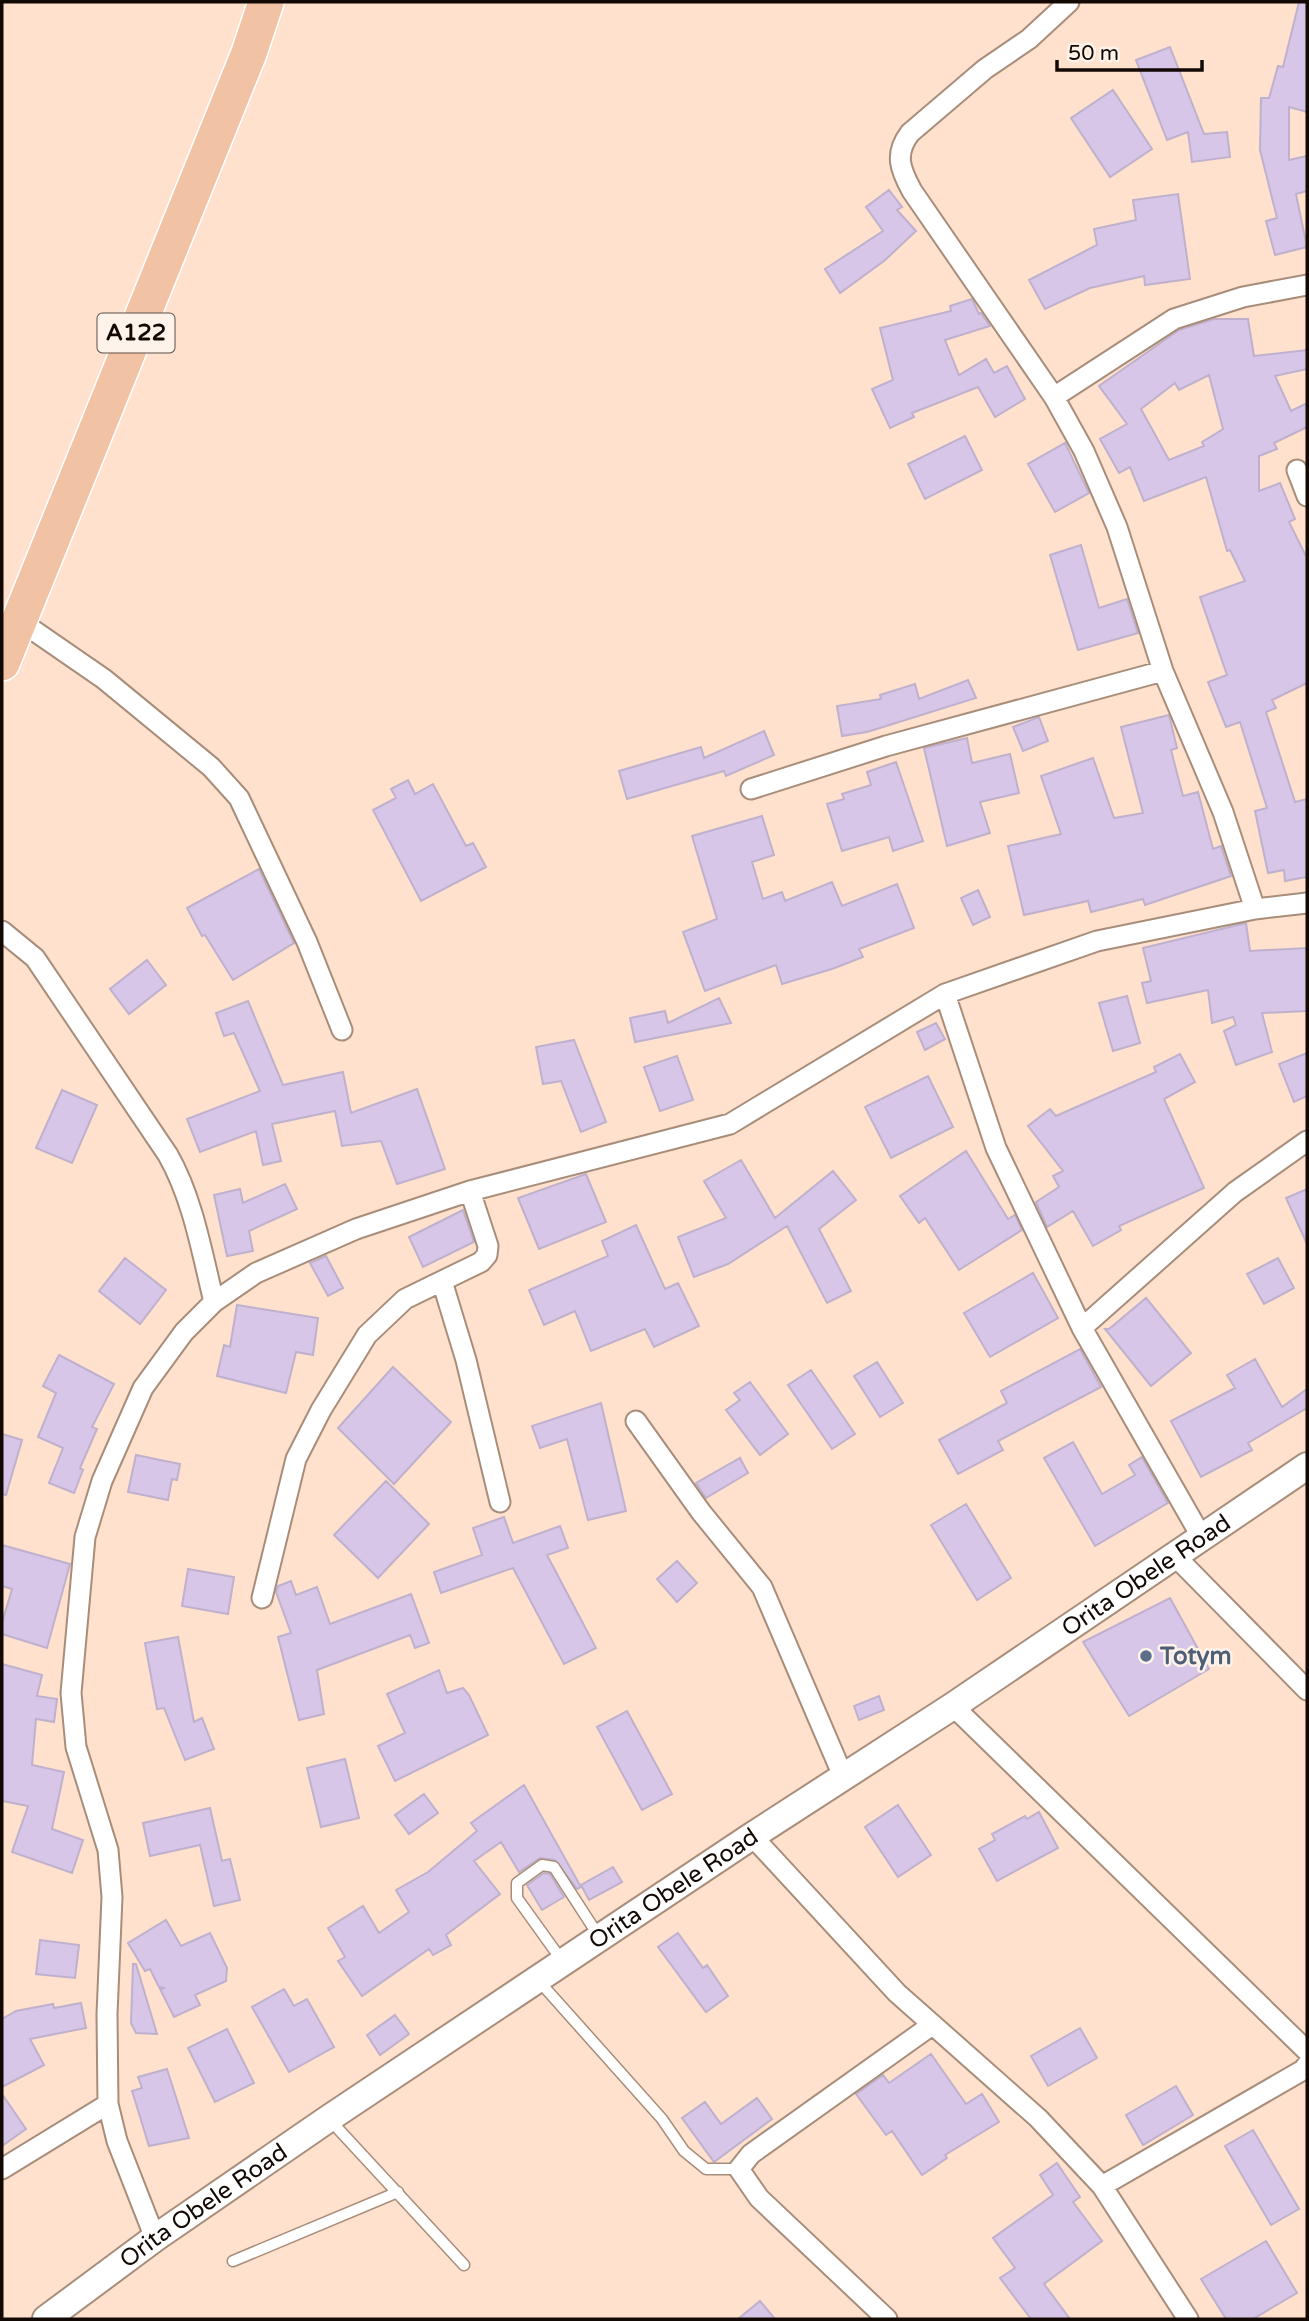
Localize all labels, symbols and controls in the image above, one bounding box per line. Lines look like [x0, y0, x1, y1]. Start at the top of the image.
scale bar [1057, 28, 1202, 72]
text: 50 m [1068, 41, 1119, 66]
road number: A122 [97, 314, 174, 352]
street label: Orita Obele Road [1056, 1508, 1236, 1643]
place label: Totym [1159, 1642, 1232, 1671]
marker: Totym [1138, 1648, 1154, 1664]
street label: Orita Obele Road [583, 1822, 764, 1955]
street label: Orita Obele Road [114, 2137, 293, 2274]

